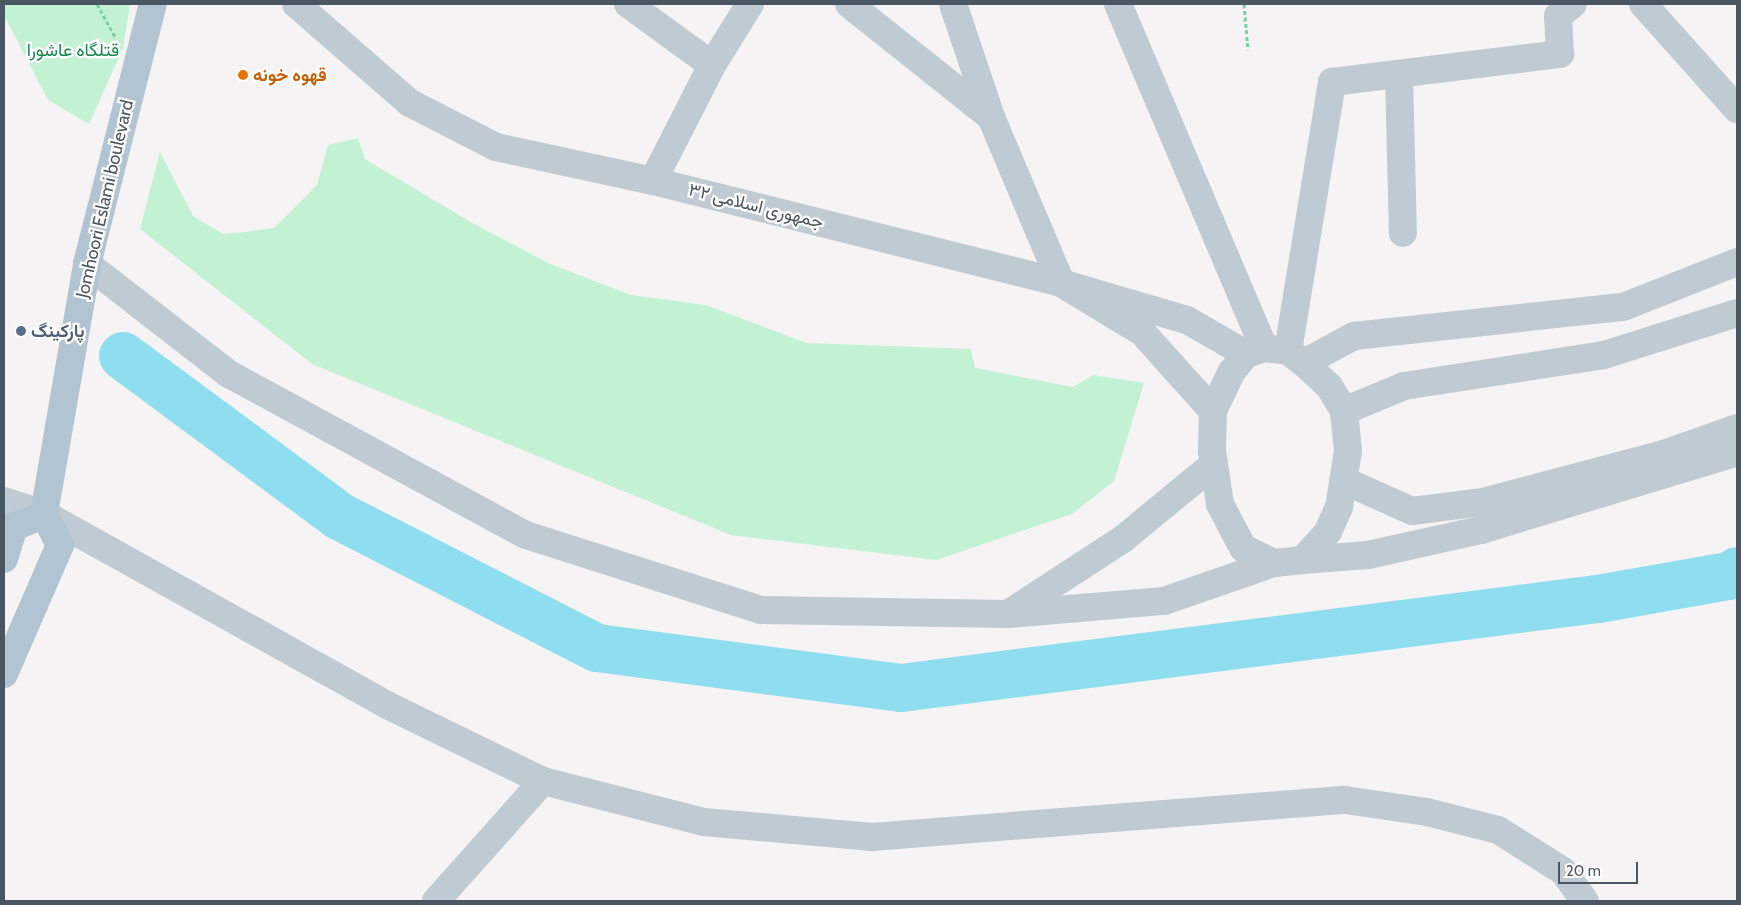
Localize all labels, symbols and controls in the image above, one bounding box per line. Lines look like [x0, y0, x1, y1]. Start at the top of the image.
park label: قتلگاه عاشورا [27, 39, 119, 61]
place label: قهوه خونه [253, 64, 327, 86]
marker: قهوه خونه [237, 69, 249, 81]
street label: Jomhoori Eslami boulevard [72, 98, 138, 300]
street label: جمهوری اسلامی ۳۲ [686, 179, 826, 233]
place label: پارکینگ [31, 320, 84, 342]
marker: پارکینگ [15, 325, 27, 337]
scale bar [1561, 852, 1641, 884]
text: 20 m [1566, 862, 1601, 880]

